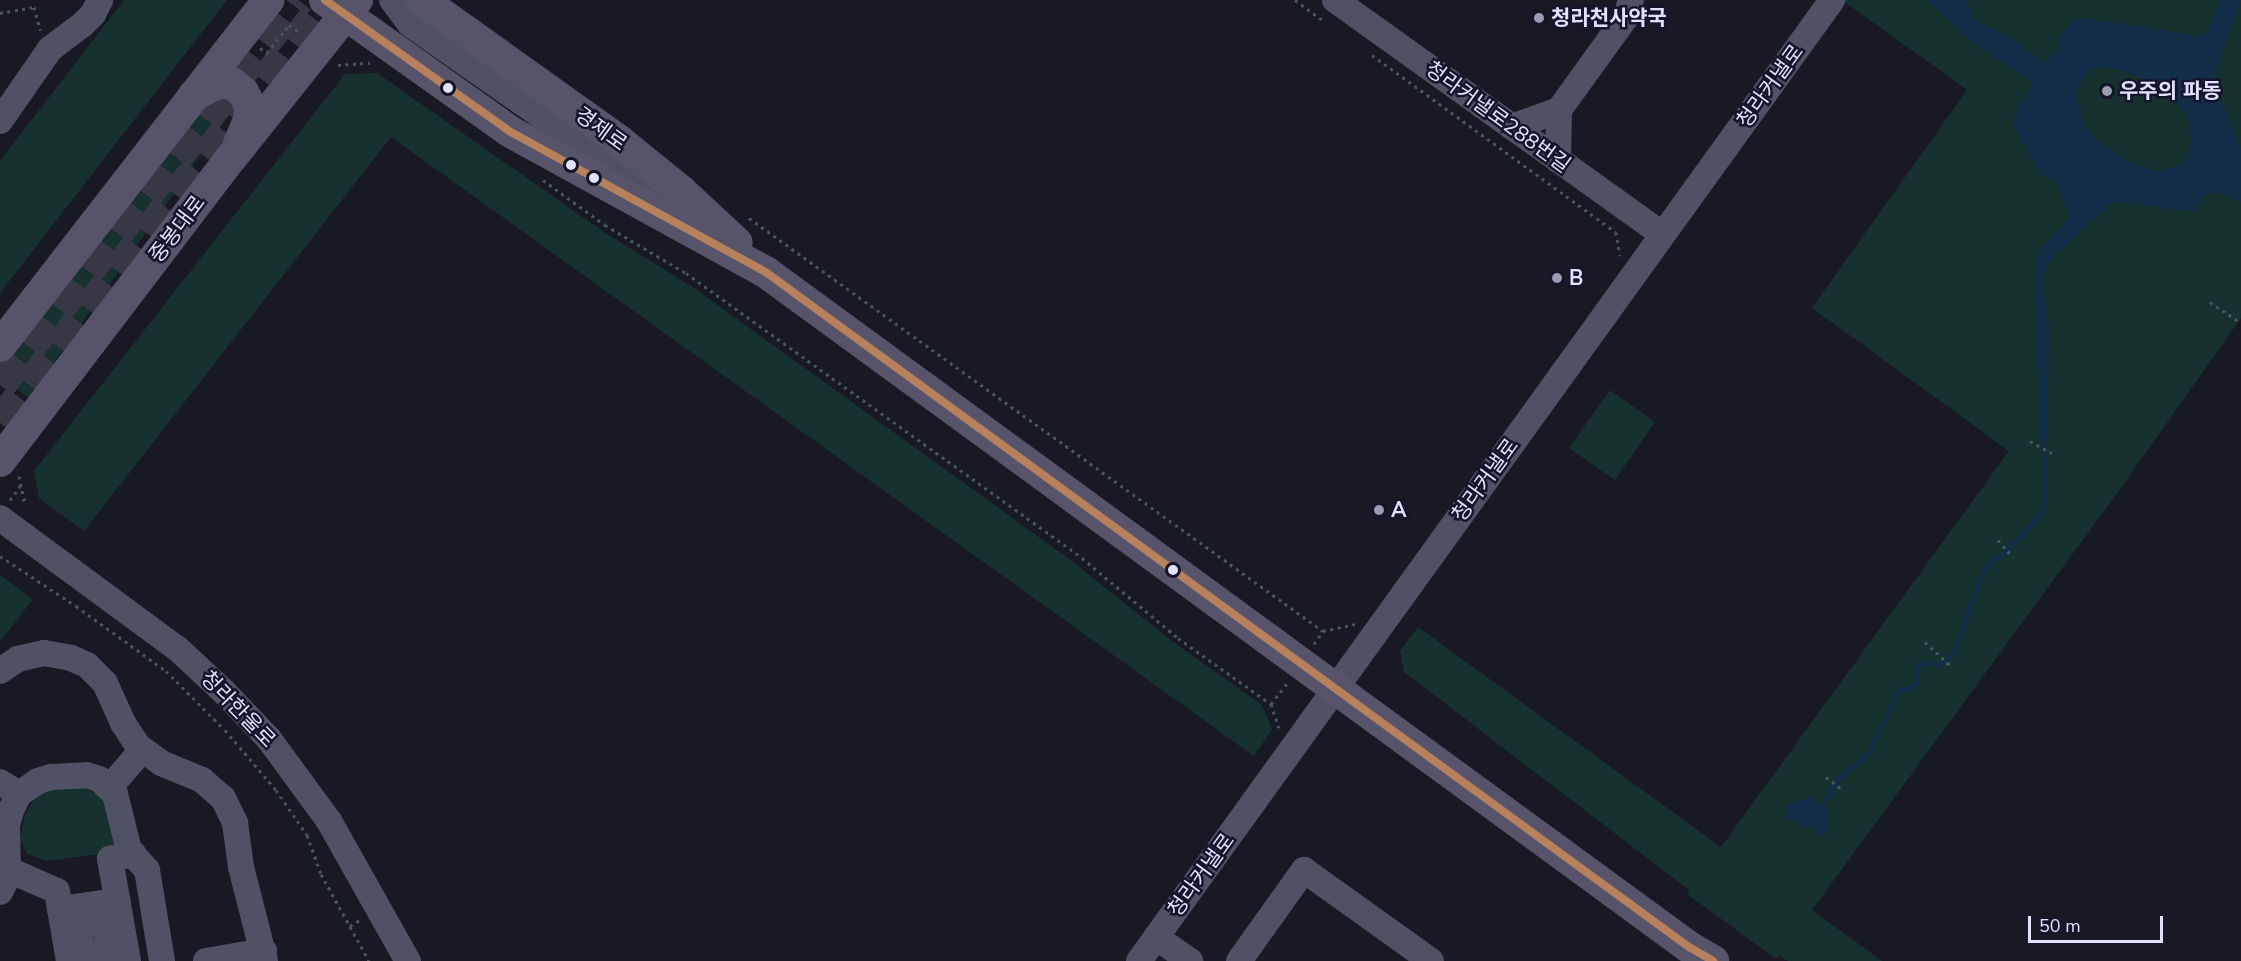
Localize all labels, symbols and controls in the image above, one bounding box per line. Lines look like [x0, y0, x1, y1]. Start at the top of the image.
place label: 청라천사약국 [1551, 5, 1667, 31]
marker: 청라천사약국 [1532, 11, 1546, 25]
street label: 청라커낼로 [1731, 40, 1809, 132]
street label: 청라커낼로288번길 [1421, 56, 1575, 178]
place label: 우주의 파동 [2119, 78, 2221, 104]
unlabelled marker [442, 82, 454, 94]
marker: 우주의 파동 [2100, 84, 2114, 98]
street label: 경제로 [570, 102, 632, 156]
unlabelled marker [565, 159, 577, 171]
unlabelled marker [588, 172, 600, 184]
street label: 중봉대로 [144, 191, 210, 267]
place label: B [1569, 265, 1583, 291]
marker: B [1550, 271, 1564, 285]
street label: 청라커낼로 [1446, 434, 1524, 526]
place label: A [1391, 497, 1407, 523]
marker: A [1372, 503, 1386, 517]
unlabelled marker [1167, 564, 1179, 576]
street label: 청라한울로 [195, 666, 281, 752]
street label: 청라커낼로 [1162, 829, 1240, 921]
scale bar [2031, 904, 2166, 942]
text: 50 m [2039, 914, 2081, 938]

